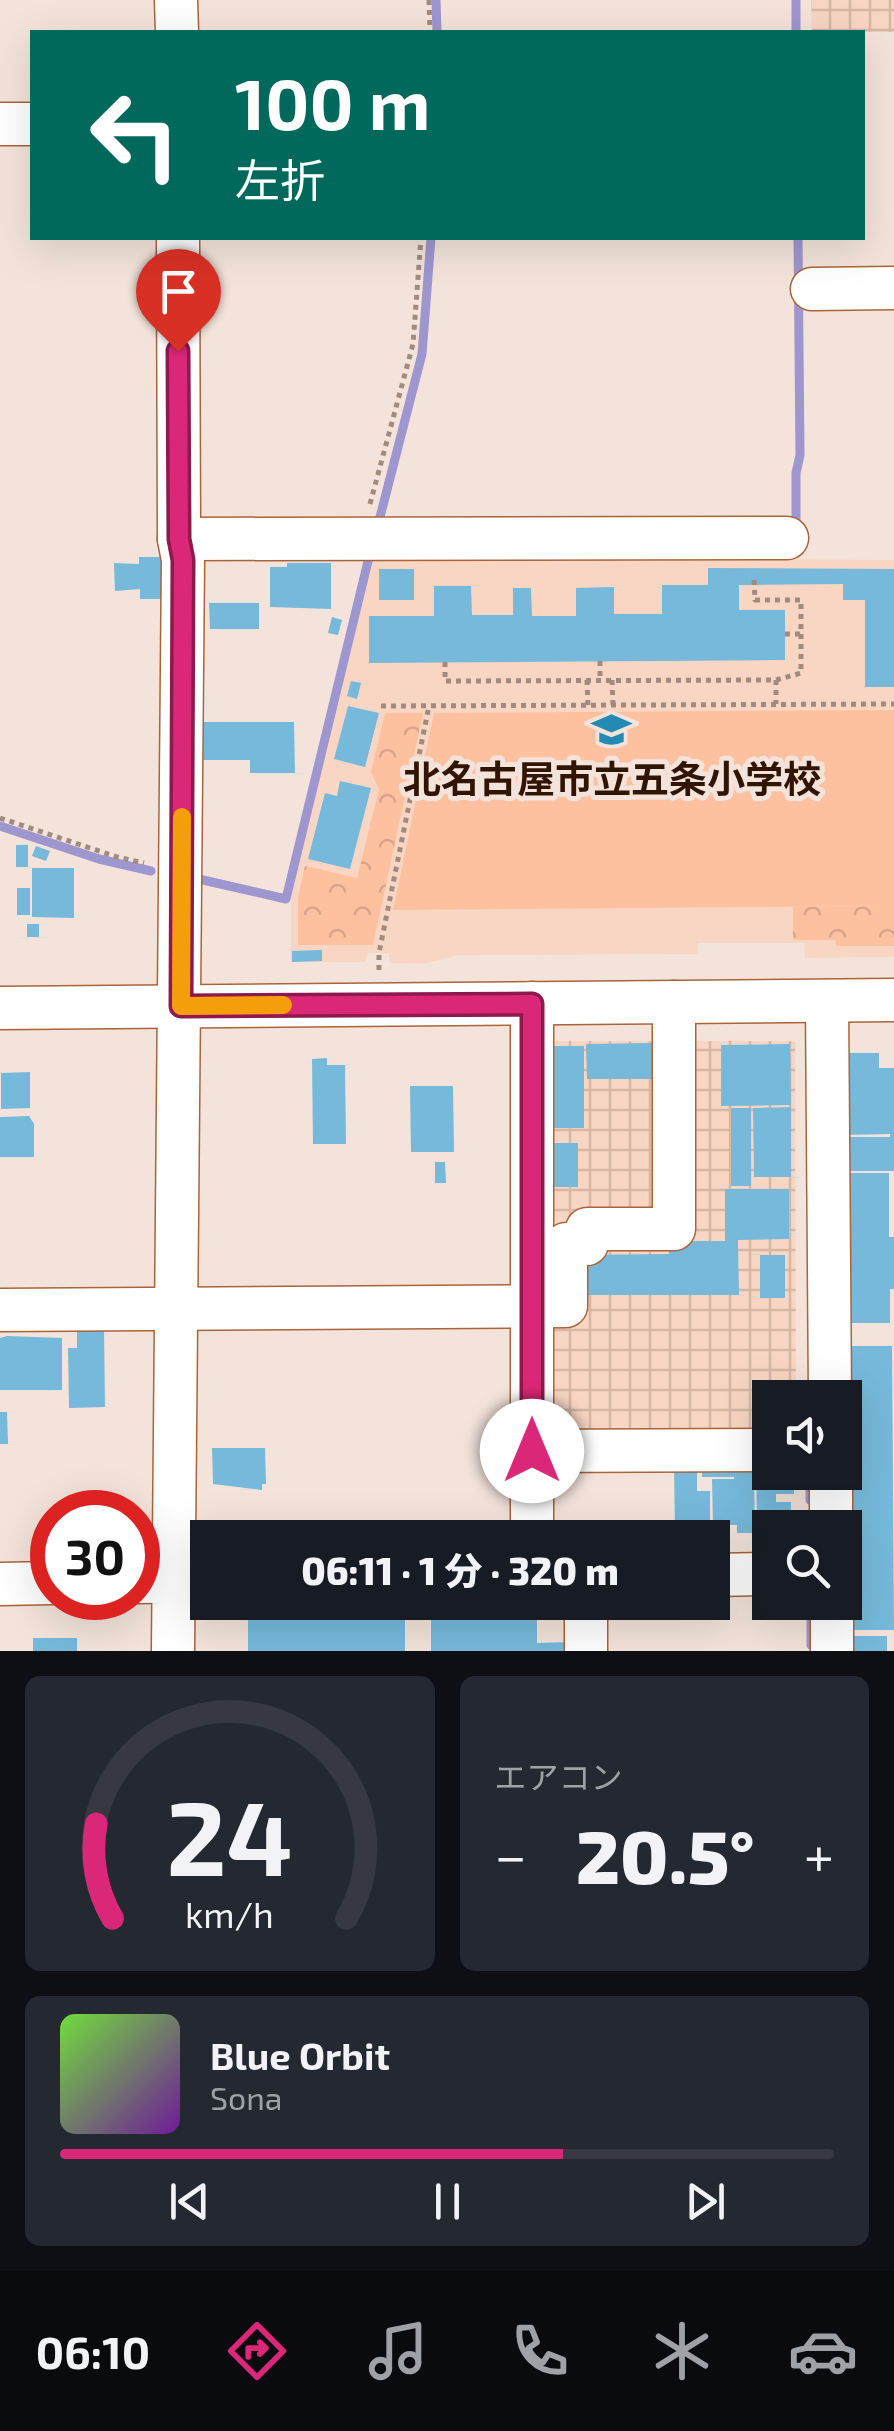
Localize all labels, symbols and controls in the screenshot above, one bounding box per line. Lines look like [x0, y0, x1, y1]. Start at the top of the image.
text: 100 m [235, 60, 430, 144]
icon: left [70, 70, 200, 200]
text: 左折 [235, 152, 325, 206]
pin [136, 249, 221, 352]
icon: arrive [151, 264, 206, 319]
school or university icon: 北名古屋市立五条小学校 [591, 708, 633, 750]
place label: 北名古屋市立五条小学校 [403, 755, 821, 801]
map controls [752, 1380, 862, 1620]
button: sound [752, 1380, 862, 1490]
position arrow [480, 1399, 584, 1503]
speed limit sign: 30 [30, 1490, 160, 1620]
button: search [752, 1510, 862, 1620]
text: 06:11 · 1 分 · 320 m [301, 1547, 619, 1593]
text: エアコン [495, 1757, 623, 1795]
text: 24 [166, 1772, 293, 1897]
text: 20.5° [576, 1809, 755, 1899]
text: − [495, 1821, 527, 1887]
text: + [804, 1821, 834, 1887]
text: km/h [185, 1892, 274, 1935]
text: Blue Orbit [210, 2032, 390, 2078]
text: Sona [210, 2078, 282, 2116]
icon: previous [162, 2174, 217, 2229]
icon: pause [420, 2174, 475, 2229]
icon: next [678, 2174, 733, 2229]
icon: directions [222, 2316, 292, 2386]
icon: music [363, 2316, 433, 2386]
icon: phone [505, 2316, 575, 2386]
icon: climate [647, 2316, 717, 2386]
icon: car [788, 2316, 858, 2386]
text: 06:10 [36, 2324, 150, 2378]

